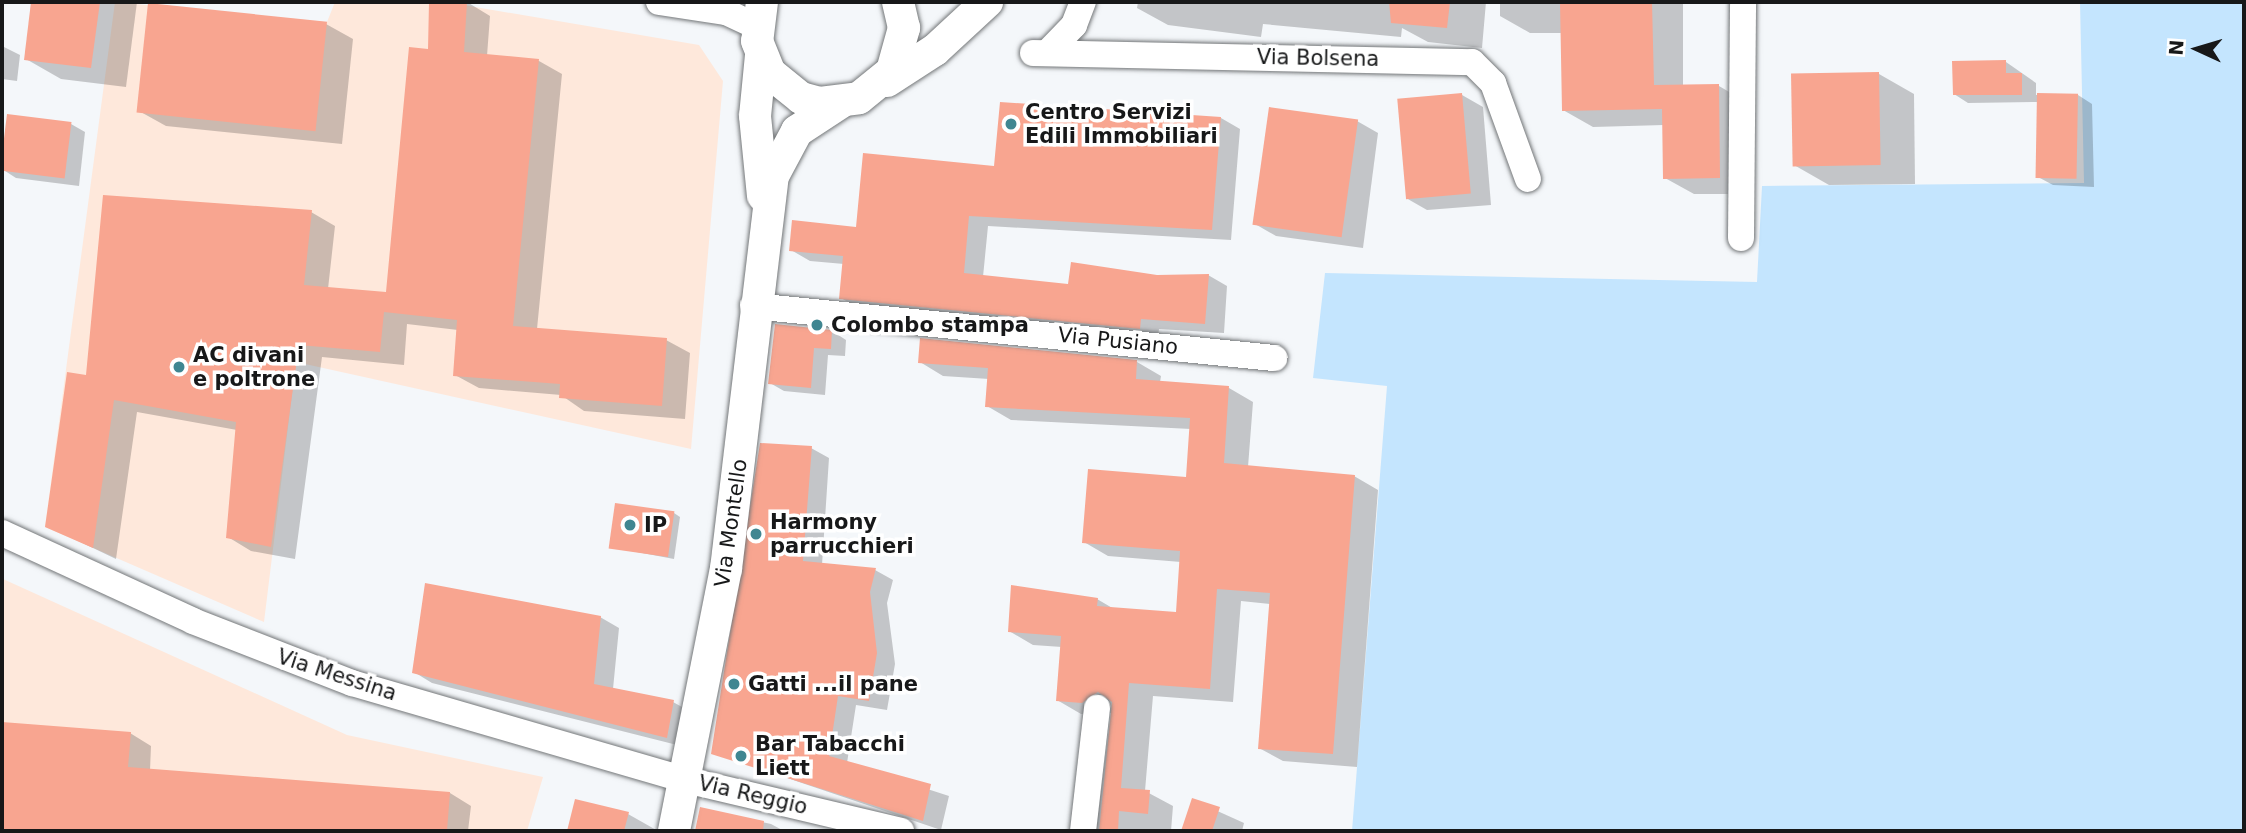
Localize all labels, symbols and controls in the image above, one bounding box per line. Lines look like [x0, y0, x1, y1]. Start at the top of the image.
north arrow [2162, 14, 2232, 84]
text: N [2165, 39, 2188, 56]
street label: Via Bolsena [1257, 44, 1379, 72]
place label: Centro Servizi Edili Immobiliari [1025, 99, 1218, 149]
marker: Centro Servizi Edili Immobiliari [1003, 116, 1019, 132]
place label: Colombo stampa [831, 312, 1029, 338]
marker: Colombo stampa [809, 317, 825, 333]
street label: Via Pusiano [1057, 322, 1179, 360]
place label: AC divani e poltrone [193, 342, 315, 392]
marker: AC divani e poltrone [171, 359, 187, 375]
street label: Via Montello [710, 457, 752, 589]
place label: Harmony parrucchieri [770, 509, 914, 559]
place label: IP [644, 512, 667, 538]
marker: IP [622, 517, 638, 533]
marker: Harmony parrucchieri [748, 526, 764, 542]
street label: Via Messina [274, 644, 400, 706]
place label: Gatti ...il pane [748, 671, 918, 697]
marker: Gatti ...il pane [726, 676, 742, 692]
place label: Bar Tabacchi Liett [755, 731, 905, 781]
marker: Bar Tabacchi Liett [733, 748, 749, 764]
street label: Via Reggio [696, 770, 810, 820]

